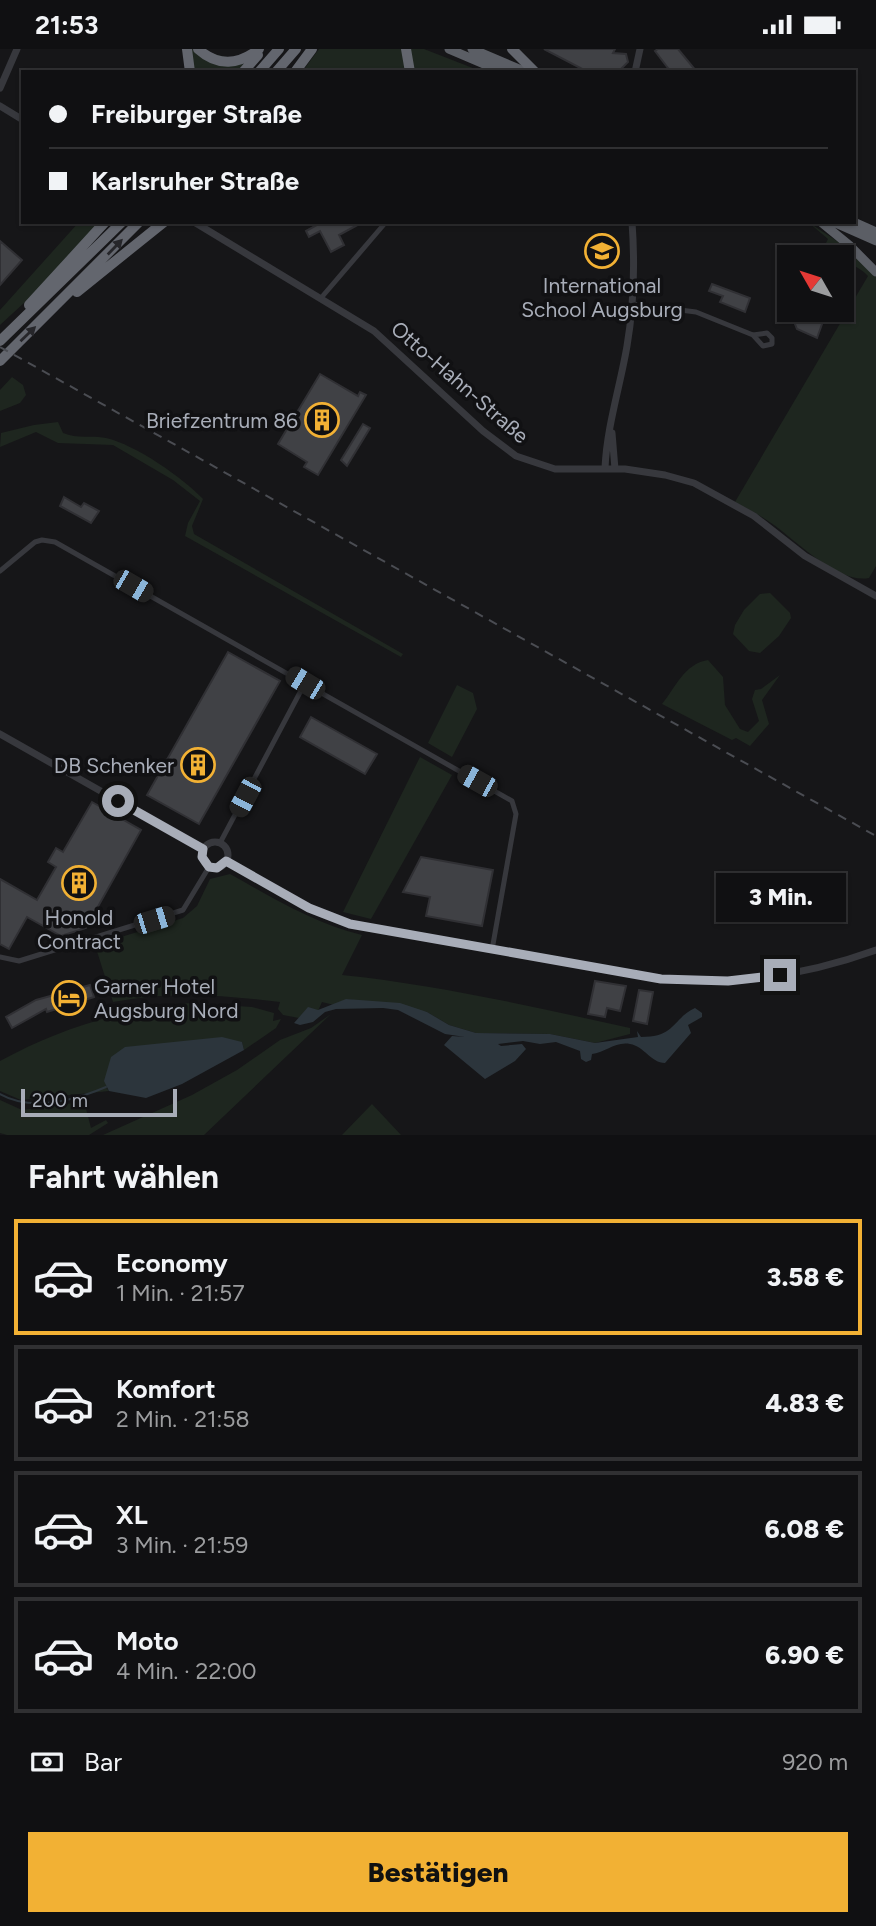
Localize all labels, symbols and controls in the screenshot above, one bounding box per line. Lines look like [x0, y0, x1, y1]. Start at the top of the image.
text: 21:53 [35, 9, 98, 41]
text: Freiburger Straße [91, 98, 302, 130]
text: Karlsruher Straße [91, 165, 299, 197]
school or university icon: International School Augsburg [583, 232, 621, 270]
one-way arrow [106, 239, 122, 256]
north arrow [777, 245, 854, 322]
map controls [777, 245, 854, 322]
place label: International School Augsburg [521, 273, 683, 322]
street label: Otto-Hahn-Straße [386, 316, 534, 448]
one-way arrow [19, 327, 36, 343]
building icon: Briefzentrum 86 [303, 401, 341, 439]
place label: Briefzentrum 86 [146, 408, 298, 433]
car [110, 566, 157, 606]
car [282, 663, 329, 703]
building icon: DB Schenker [179, 746, 217, 784]
place label: DB Schenker [54, 753, 174, 778]
car [454, 762, 501, 800]
car [226, 774, 265, 820]
route start [102, 785, 134, 817]
building icon: Honold Contract [60, 864, 98, 902]
callout: 3 Min. [715, 873, 845, 923]
text: 3 Min. [749, 883, 813, 911]
car [131, 904, 178, 936]
place label: Honold Contract [37, 905, 121, 954]
route end [764, 959, 796, 991]
place label: Garner Hotel Augsburg Nord [94, 974, 239, 1023]
hotel icon: Garner Hotel Augsburg Nord [50, 979, 88, 1017]
scale bar [21, 1086, 177, 1118]
text: 200 m [32, 1089, 88, 1112]
text: Fahrt wählen [28, 1158, 219, 1196]
icon: car [32, 1246, 95, 1309]
text: Economy [116, 1247, 228, 1279]
text: 3.58 € [767, 1261, 844, 1293]
text: 1 Min. · 21:57 [116, 1279, 245, 1307]
icon: car [32, 1372, 95, 1435]
text: Komfort [116, 1373, 216, 1405]
text: 4.83 € [765, 1387, 844, 1419]
text: 2 Min. · 21:58 [116, 1405, 250, 1433]
icon: car [32, 1498, 95, 1561]
text: XL [116, 1499, 148, 1531]
text: 6.08 € [764, 1513, 844, 1545]
text: 3 Min. · 21:59 [116, 1531, 248, 1559]
icon: car [32, 1624, 95, 1687]
text: Moto [116, 1625, 179, 1657]
text: 6.90 € [765, 1639, 844, 1671]
text: 4 Min. · 22:00 [116, 1657, 257, 1685]
icon: cash [28, 1743, 66, 1781]
text: Bar [84, 1746, 122, 1778]
text: 920 m [782, 1748, 848, 1776]
button: Bestätigen [28, 1832, 848, 1912]

